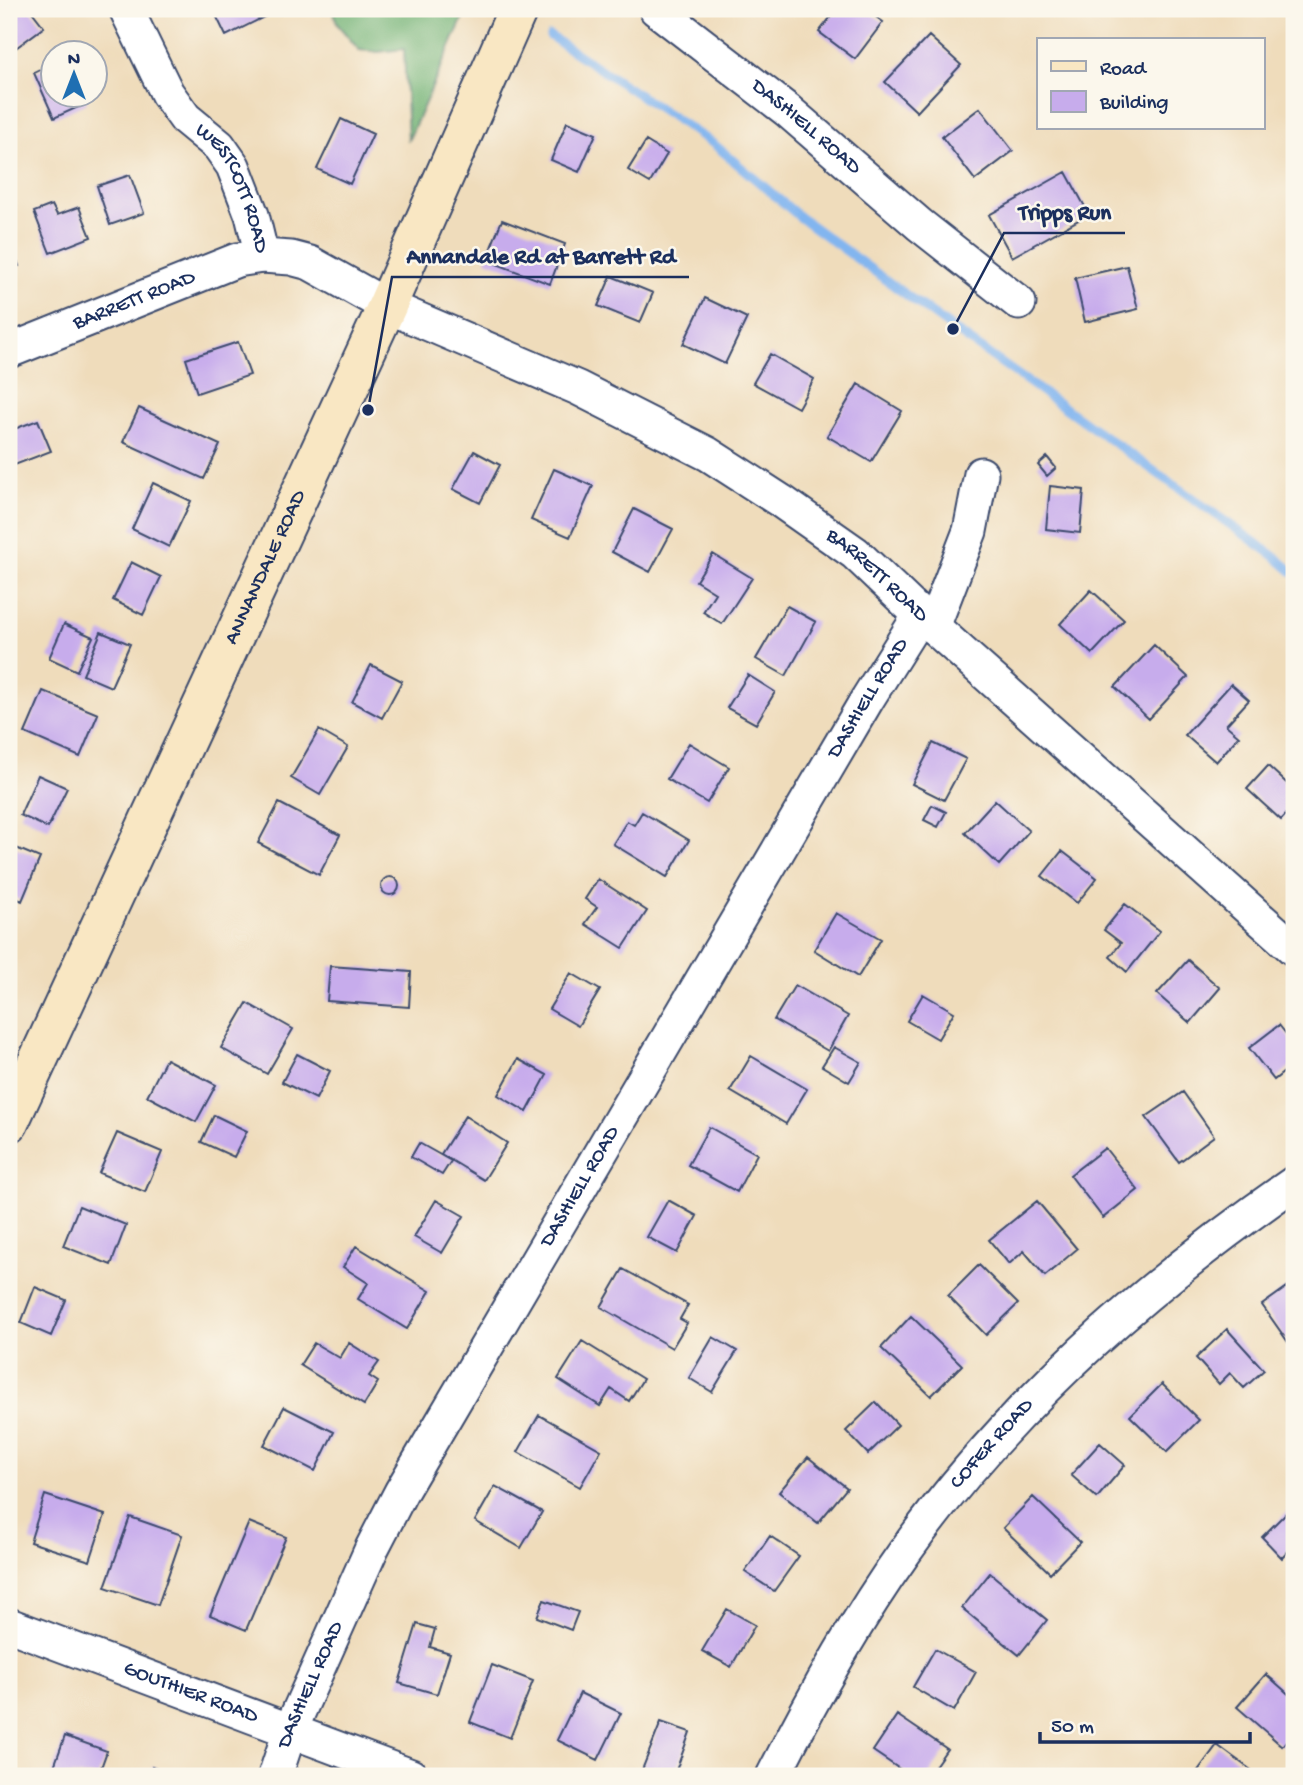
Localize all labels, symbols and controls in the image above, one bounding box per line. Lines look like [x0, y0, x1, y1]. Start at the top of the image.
north arrow [38, 38, 108, 108]
legend [1037, 38, 1264, 130]
text: N [68, 49, 80, 72]
text: Road [1100, 58, 1148, 83]
street label: DASHIELL ROAD [744, 73, 866, 181]
text: Building [1099, 92, 1169, 117]
street label: WESTCOTT ROAD [189, 118, 273, 256]
callout: Tripps Run [1004, 189, 1125, 233]
text: Tripps Run [1017, 201, 1112, 228]
callout: Annandale Rd at Barrett Rd [392, 233, 689, 277]
text: Annandale Rd at Barrett Rd [406, 245, 678, 272]
street label: BARRETT ROAD [69, 265, 199, 337]
street label: ANNANDALE ROAD [219, 486, 313, 649]
street label: BARRETT ROAD [820, 523, 933, 628]
street label: DASHIELL ROAD [822, 634, 915, 765]
street label: DASHIELL ROAD [534, 1122, 626, 1254]
street label: COFER ROAD [945, 1393, 1040, 1495]
street label: DASHIELL ROAD [272, 1617, 350, 1753]
street label: GOUTHIER ROAD [120, 1657, 262, 1730]
scale bar [1040, 1701, 1250, 1745]
text: 50 m [1051, 1716, 1094, 1741]

